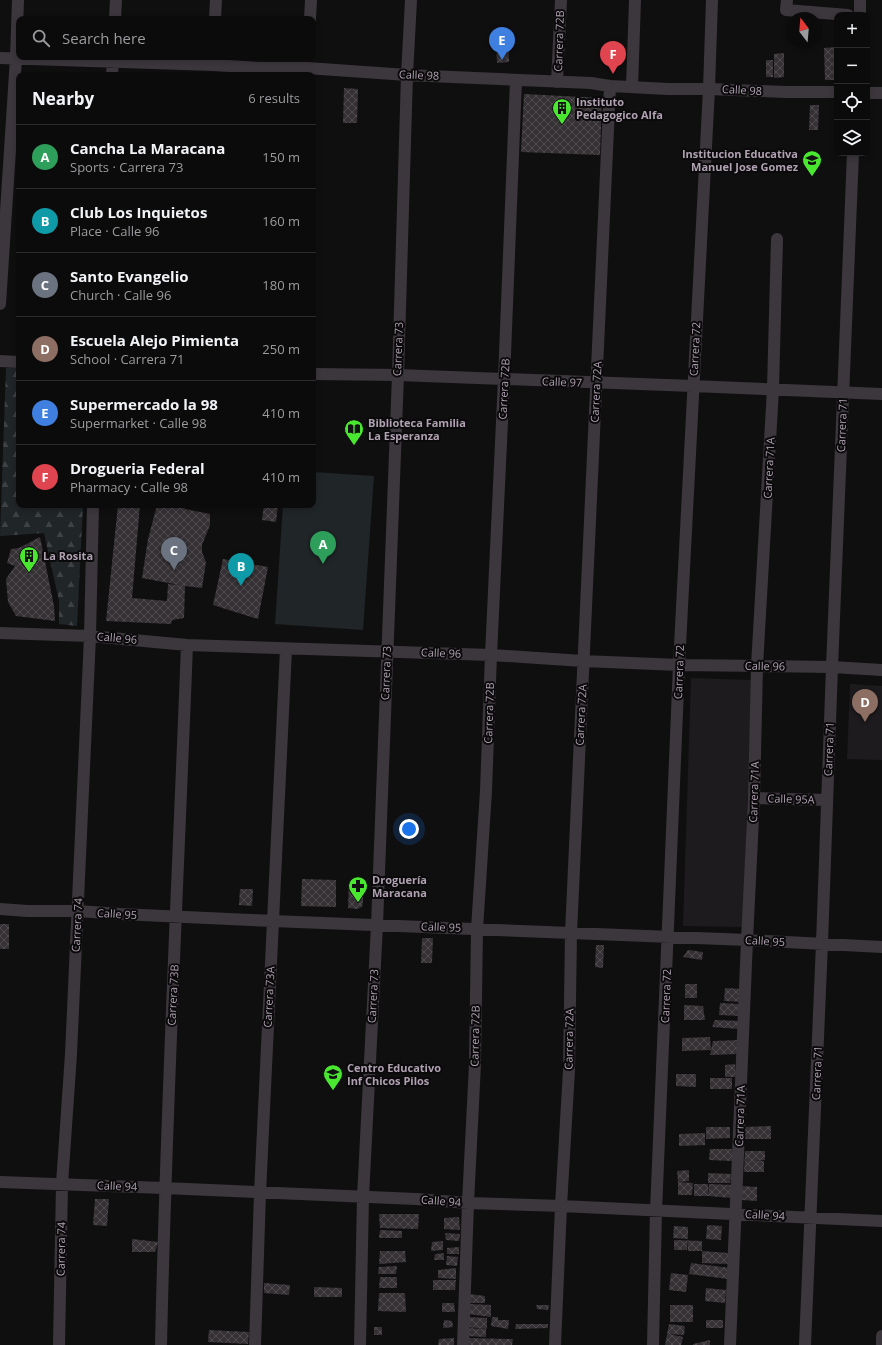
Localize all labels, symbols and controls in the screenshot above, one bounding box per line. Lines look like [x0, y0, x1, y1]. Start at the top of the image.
street label: Carrera 72B [550, 10, 567, 72]
north arrow [786, 12, 822, 48]
map controls [834, 12, 870, 156]
button: + [834, 12, 870, 48]
search box [16, 16, 316, 60]
icon: search [30, 27, 52, 49]
pin: E [489, 27, 515, 60]
text: Search here [62, 28, 146, 48]
pin: F [600, 41, 626, 74]
button: − [834, 48, 870, 84]
street label: Calle 98 [399, 66, 439, 83]
street label: Calle 98 [722, 81, 763, 98]
button: locate [834, 84, 870, 120]
text: Nearby [32, 87, 94, 110]
text: 6 results [248, 89, 300, 107]
place label: Instituto Pedagogico Alfa [576, 94, 663, 122]
building icon: Instituto Pedagogico Alfa [551, 97, 573, 125]
button: layers [834, 120, 870, 156]
text: Cancha La Maracana [70, 138, 225, 158]
place label: Institucion Educativa Manuel Jose Gomez [682, 146, 799, 174]
text: A [41, 148, 49, 166]
text: 150 m [262, 148, 300, 166]
school or university icon: Institucion Educativa Manuel Jose Gomez [801, 149, 823, 177]
text: Sports · Carrera 73 [70, 158, 183, 176]
text: Club Los Inquietos [70, 202, 207, 222]
text: B [41, 212, 49, 230]
text: 160 m [262, 212, 300, 230]
text: Place · Calle 96 [70, 222, 160, 240]
text: Santo Evangelio [70, 266, 189, 286]
text: C [41, 276, 49, 294]
text: 180 m [262, 276, 300, 294]
text: Church · Calle 96 [70, 286, 171, 304]
street label: Carrera 72 [686, 321, 703, 376]
street label: Carrera 73 [389, 322, 406, 376]
text: Escuela Alejo Pimienta [70, 330, 239, 350]
text: D [40, 340, 50, 358]
text: 250 m [262, 340, 300, 358]
text: School · Carrera 71 [70, 350, 185, 368]
street label: Carrera 72B [494, 358, 513, 420]
street label: Carrera 72A [586, 361, 605, 423]
street label: Calle 97 [542, 373, 582, 390]
text: Supermercado la 98 [70, 394, 218, 414]
street label: Carrera 71 [833, 398, 850, 452]
text: E [41, 404, 49, 422]
text: 410 m [262, 404, 300, 422]
text: Supermarket · Calle 98 [70, 414, 207, 432]
place label: Biblioteca Familia La Esperanza [368, 415, 466, 443]
library icon: Biblioteca Familia La Esperanza [343, 418, 365, 446]
street label: Carrera 71A [759, 437, 778, 499]
text: Drogueria Federal [70, 458, 205, 478]
text: F [41, 468, 49, 486]
text: 410 m [262, 468, 300, 486]
text: Pharmacy · Calle 98 [70, 478, 188, 496]
pin: A [310, 531, 336, 564]
pin: C [161, 537, 187, 570]
building icon: La Rosita [18, 545, 40, 573]
place label: La Rosita [43, 548, 93, 563]
pin: B [228, 553, 254, 586]
street label: Calle 96 [96, 628, 138, 647]
street label: Calle 96 [421, 644, 461, 661]
street label: Carrera 72 [670, 645, 687, 699]
street label: Carrera 73 [377, 646, 394, 700]
street label: Calle 96 [745, 658, 785, 673]
street label: Carrera 72B [480, 682, 497, 744]
street label: Carrera 72A [571, 684, 590, 746]
pin: D [852, 689, 878, 722]
street label: Carrera 71 [820, 722, 837, 776]
street label: Carrera 71A [745, 761, 762, 823]
street label: Calle 95A [767, 790, 815, 807]
your location [399, 819, 419, 839]
place label: Droguería Maracana [372, 872, 427, 900]
pharmacy icon: Droguería Maracana [347, 875, 369, 903]
street label: Carrera 74 [68, 897, 85, 952]
street label: Calle 95 [97, 905, 138, 922]
street label: Calle 95 [421, 918, 461, 935]
street label: Calle 95 [745, 932, 786, 949]
street label: Carrera 73B [163, 964, 182, 1026]
street label: Carrera 73A [259, 966, 278, 1028]
street label: Carrera 73 [364, 968, 381, 1023]
street label: Carrera 72 [657, 969, 674, 1023]
street label: Carrera 72B [466, 1005, 483, 1067]
street label: Carrera 72A [560, 1008, 577, 1070]
street label: Carrera 71 [808, 1046, 825, 1100]
place label: Centro Educativo Inf Chicos Pilos [347, 1060, 441, 1088]
school or university icon: Centro Educativo Inf Chicos Pilos [322, 1063, 344, 1091]
street label: Carrera 71A [731, 1085, 748, 1147]
street label: Calle 94 [97, 1177, 138, 1194]
street label: Calle 94 [420, 1192, 462, 1209]
street label: Calle 94 [745, 1206, 786, 1223]
street label: Carrera 74 [53, 1221, 68, 1276]

